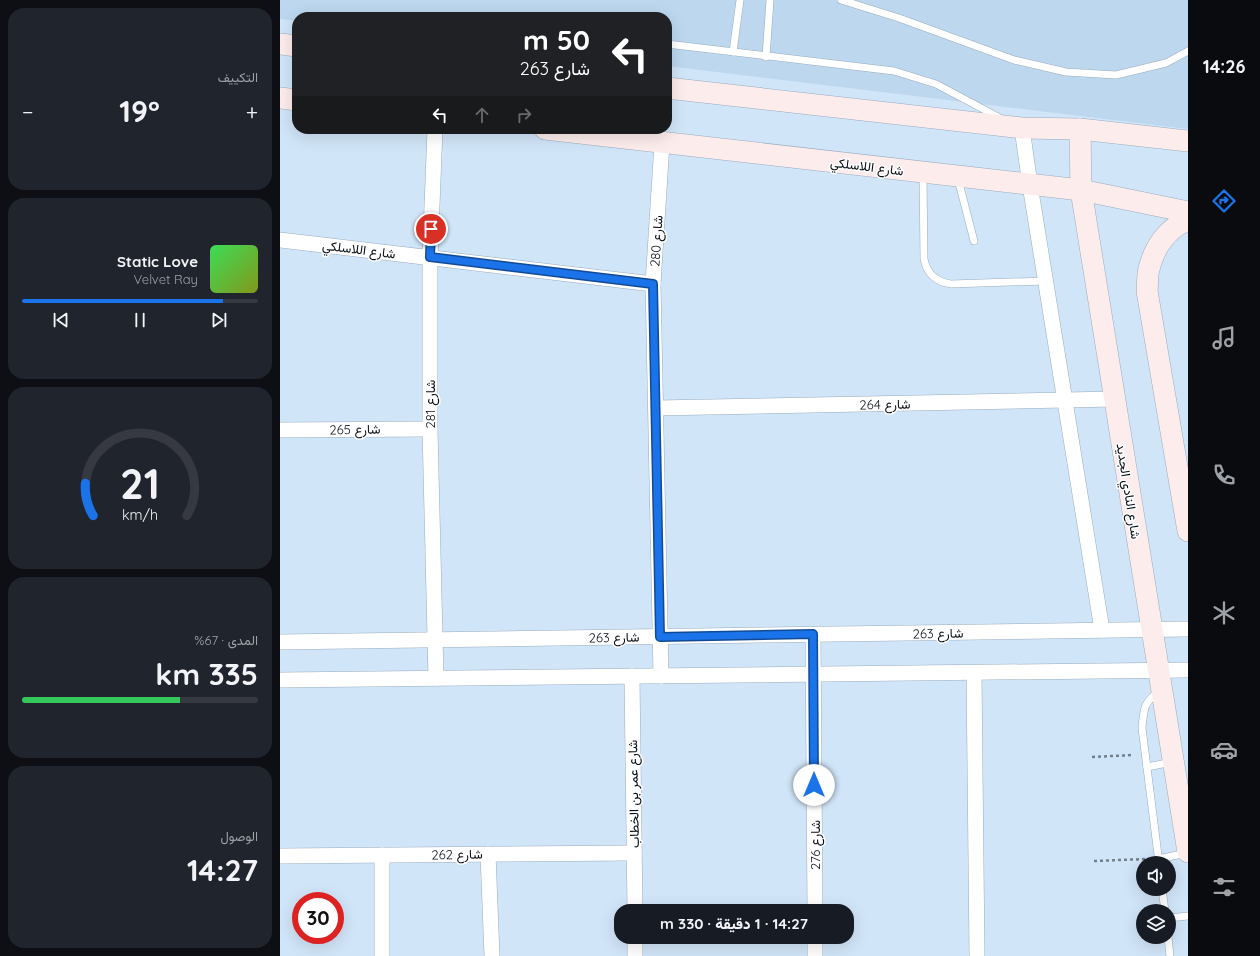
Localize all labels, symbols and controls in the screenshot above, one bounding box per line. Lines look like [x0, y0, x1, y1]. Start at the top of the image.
text: 50 m [523, 22, 590, 57]
icon: left [604, 28, 656, 80]
text: 14:26 [1203, 55, 1245, 78]
text: شارع 263 [520, 57, 590, 80]
text: التكييف [218, 69, 258, 85]
text: 19° [119, 92, 160, 130]
text: − [22, 98, 33, 126]
text: + [246, 98, 258, 126]
icon: left [429, 104, 451, 126]
icon: ahead [471, 104, 493, 126]
icon: right [513, 104, 535, 126]
street label: شارع اللاسلكي [829, 154, 905, 181]
icon: directions [1210, 187, 1238, 215]
pin [414, 212, 448, 246]
street label: شارع 280 [646, 215, 668, 267]
icon: arrive [420, 218, 442, 240]
street label: شارع اللاسلكي [321, 237, 397, 264]
text: Static Love [117, 252, 198, 271]
text: Velvet Ray [134, 271, 198, 287]
icon: previous [50, 309, 72, 331]
icon: pause [129, 309, 151, 331]
icon: next [208, 309, 230, 331]
icon: music [1210, 324, 1238, 352]
street label: شارع 281 [422, 380, 440, 428]
street label: شارع 264 [859, 396, 911, 414]
street label: شارع 265 [329, 421, 381, 439]
street label: شارع النادي الجديد [1111, 442, 1144, 540]
text: 21 [120, 457, 160, 509]
icon: phone [1210, 461, 1238, 489]
text: km/h [122, 506, 158, 524]
icon: climate [1210, 599, 1238, 627]
street label: شارع 263 [913, 625, 964, 643]
street label: شارع 263 [589, 629, 640, 647]
text: المدى · 67% [194, 632, 258, 648]
text: 335 km [155, 655, 258, 693]
icon: car [1210, 736, 1238, 764]
street label: شارع عمر بن الخطاب [624, 740, 644, 848]
position arrow [793, 764, 835, 806]
street label: شارع 276 [807, 820, 825, 870]
text: الوصول [220, 828, 258, 844]
street label: شارع 262 [431, 846, 483, 864]
text: 14:27 [187, 851, 258, 889]
map controls [1136, 856, 1176, 944]
button: sound [1136, 856, 1176, 896]
icon: filters [1210, 873, 1238, 901]
speed limit sign: 30 [292, 892, 344, 944]
button: layers [1136, 904, 1176, 944]
text: 14:27 · 1 دقيقة · 330 m [660, 914, 808, 933]

